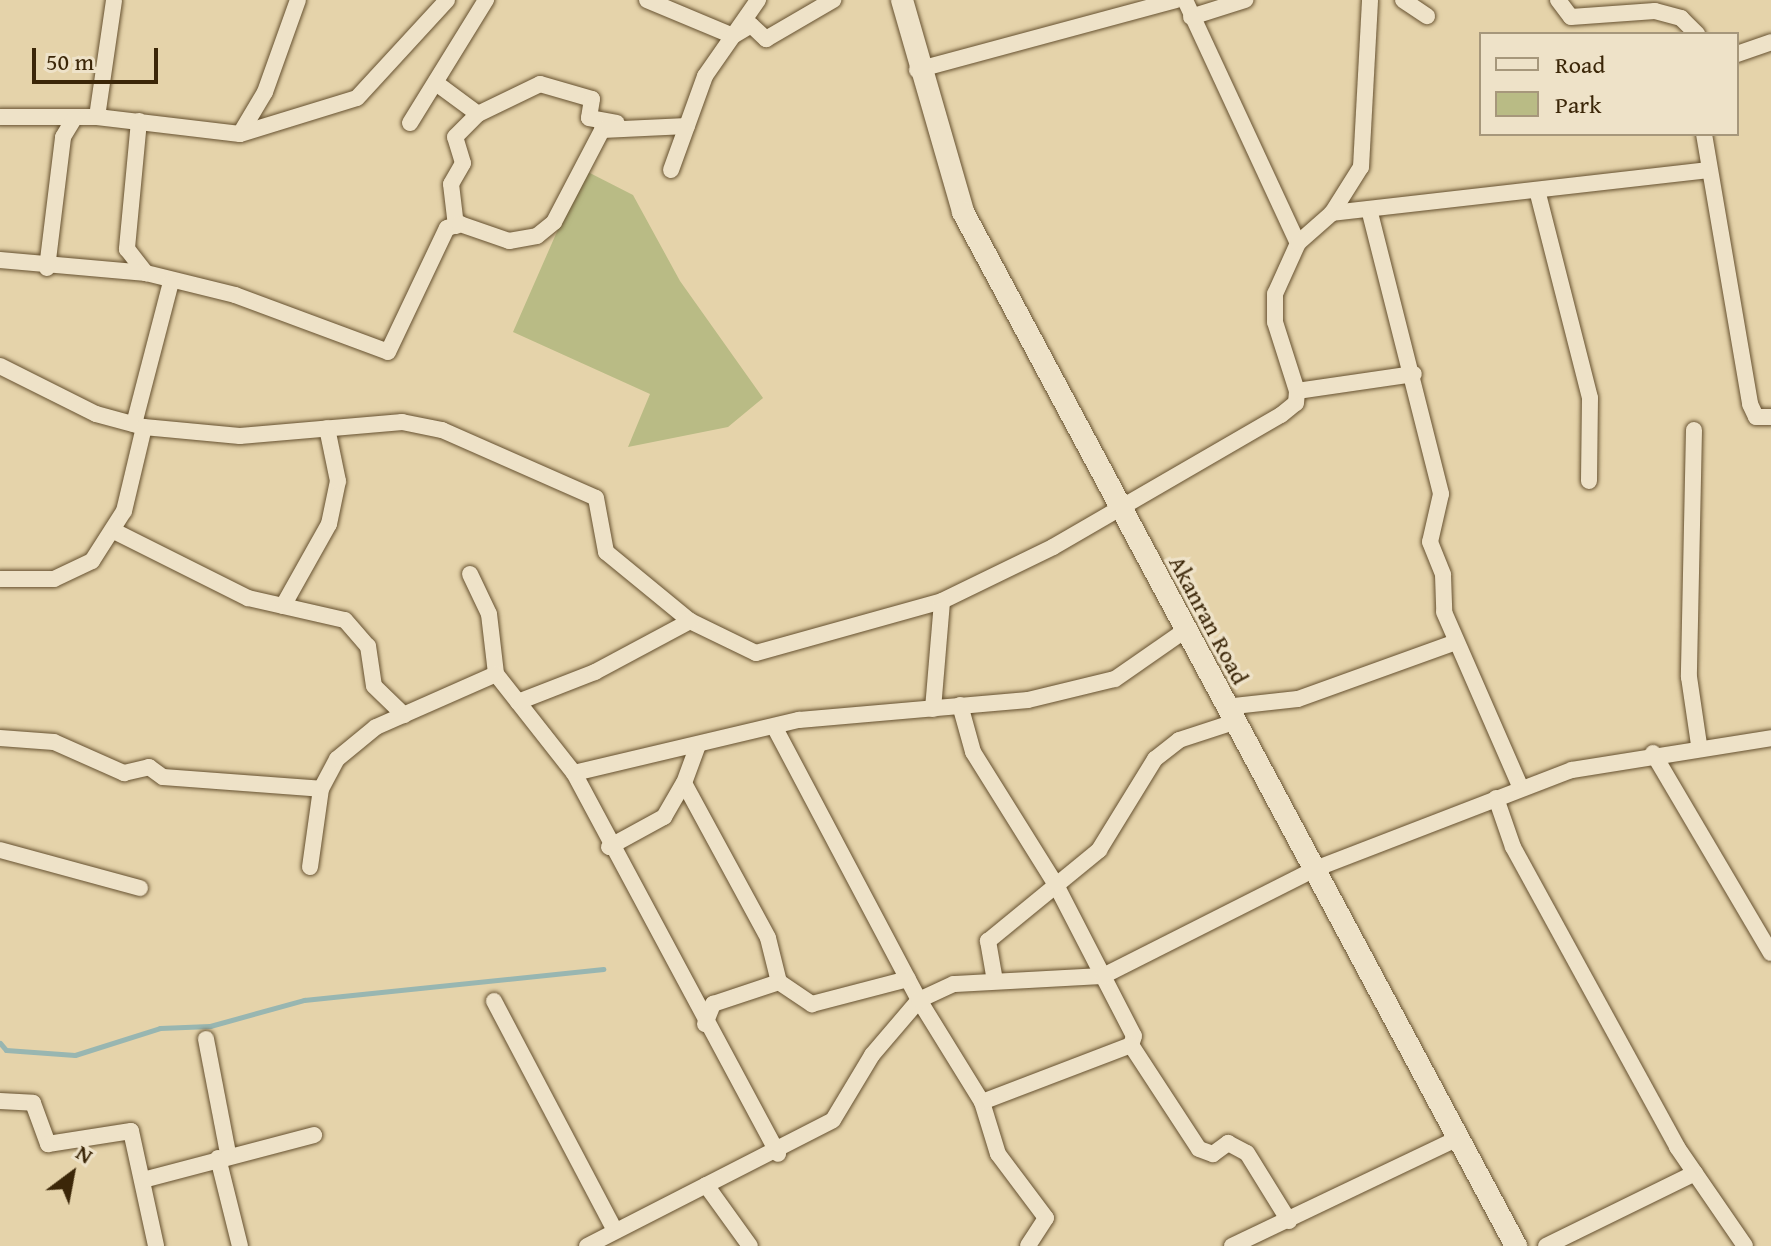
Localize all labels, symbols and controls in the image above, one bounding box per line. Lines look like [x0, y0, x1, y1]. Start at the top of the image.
scale bar [36, 32, 162, 82]
legend [1479, 32, 1739, 136]
text: 50 m [46, 44, 94, 79]
text: Road [1555, 47, 1605, 82]
text: Park [1555, 87, 1601, 122]
street label: Akanran Road [1163, 551, 1255, 689]
north arrow [32, 1134, 112, 1214]
text: N [70, 1136, 99, 1171]

